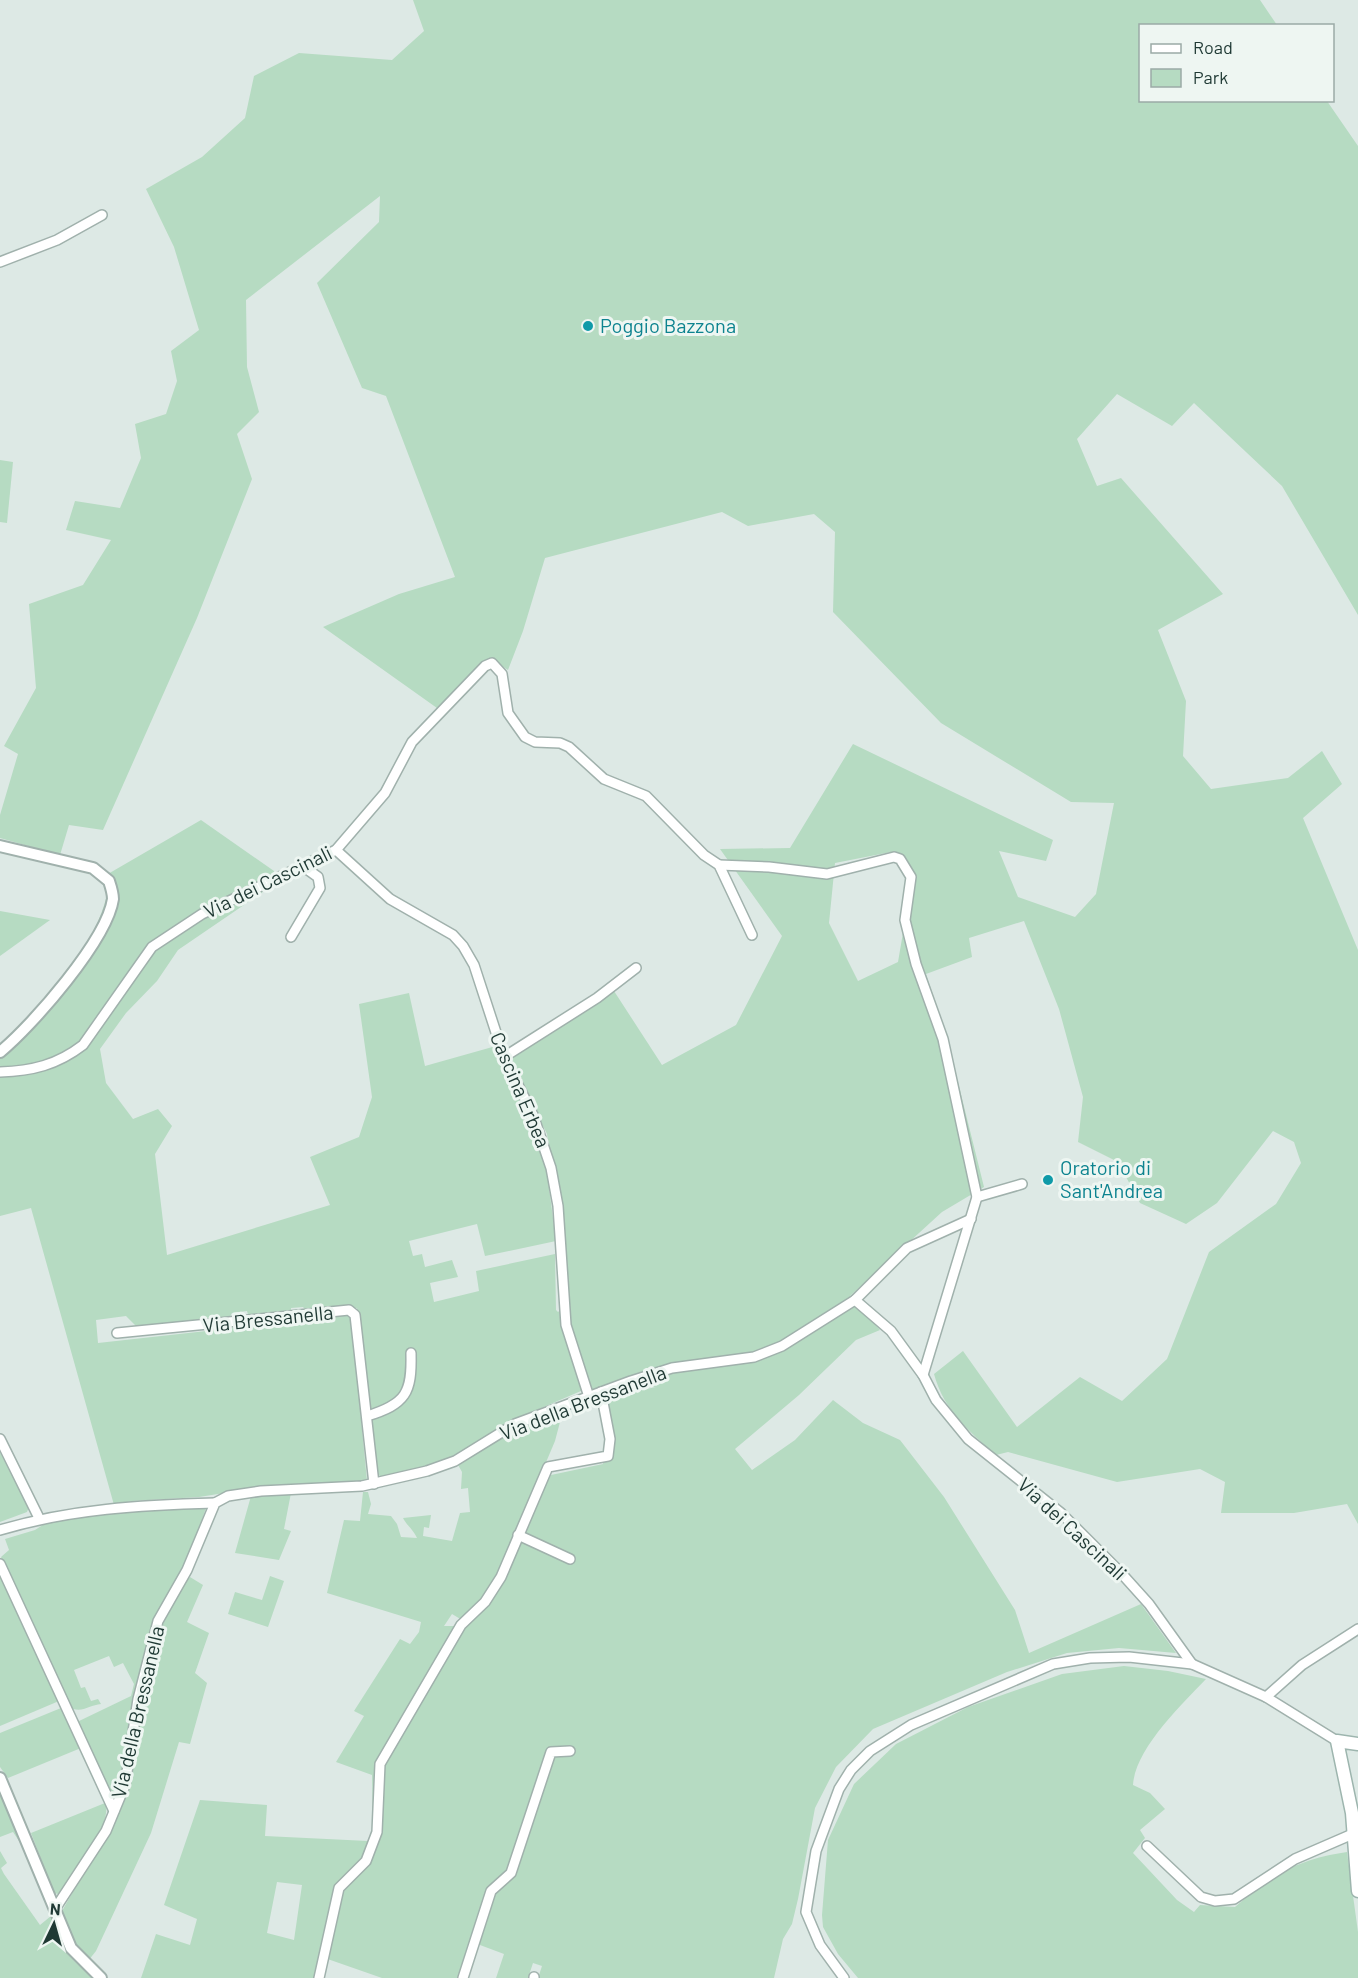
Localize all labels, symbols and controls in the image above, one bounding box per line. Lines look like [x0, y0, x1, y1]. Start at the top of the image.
legend [1139, 24, 1334, 102]
text: Road [1193, 36, 1233, 58]
text: Park [1193, 66, 1228, 88]
place label: Poggio Bazzona [600, 313, 736, 337]
marker: Poggio Bazzona [581, 319, 595, 333]
street label: Via dei Cascinali [199, 840, 336, 923]
street label: Cascina Erbea [486, 1028, 556, 1151]
place label: Oratorio di Sant'Andrea [1060, 1155, 1163, 1202]
marker: Oratorio di Sant'Andrea [1041, 1173, 1055, 1187]
street label: Via Bressanella [201, 1299, 334, 1337]
street label: Via della Bressanella [496, 1359, 669, 1445]
street label: Via dei Cascinali [1013, 1472, 1132, 1585]
street label: Via della Bressanella [106, 1623, 169, 1800]
north arrow [24, 1894, 84, 1954]
text: N [49, 1899, 61, 1918]

